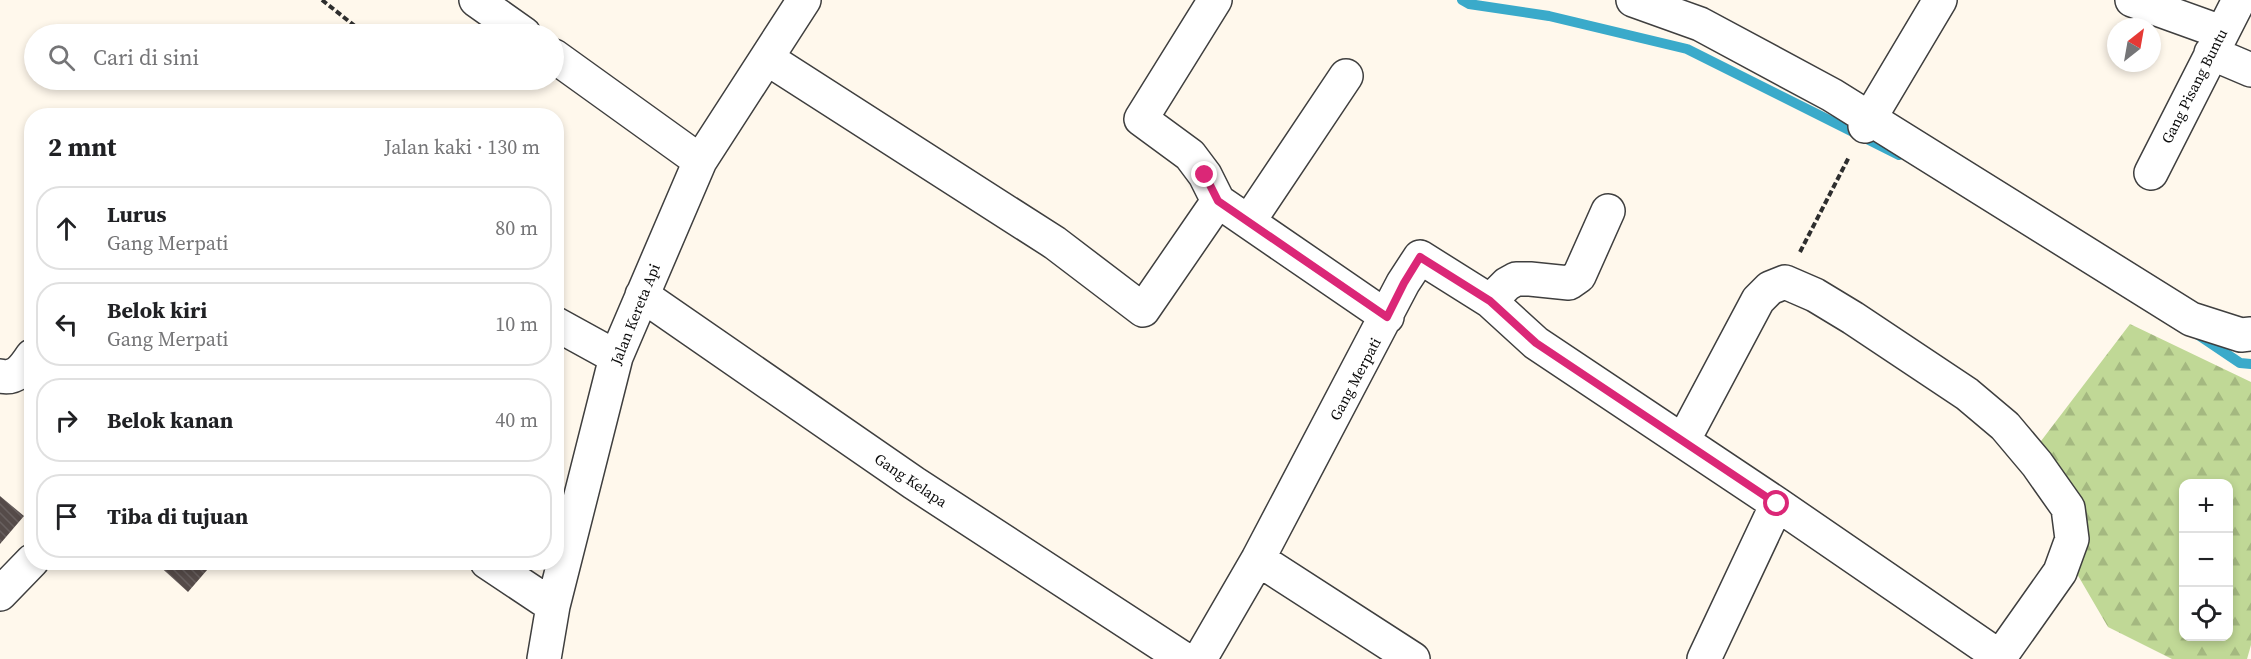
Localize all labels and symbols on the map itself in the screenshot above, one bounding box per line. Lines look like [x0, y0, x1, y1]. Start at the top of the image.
north arrow [2107, 18, 2161, 72]
street label: Gang Pisang Buntu [2156, 25, 2232, 147]
route end [1191, 161, 1217, 187]
street label: Jalan Kereta Api [605, 260, 665, 369]
street label: Gang Merpati [1324, 334, 1386, 424]
street label: Gang Kelapa [871, 448, 952, 512]
route start [1763, 490, 1789, 516]

